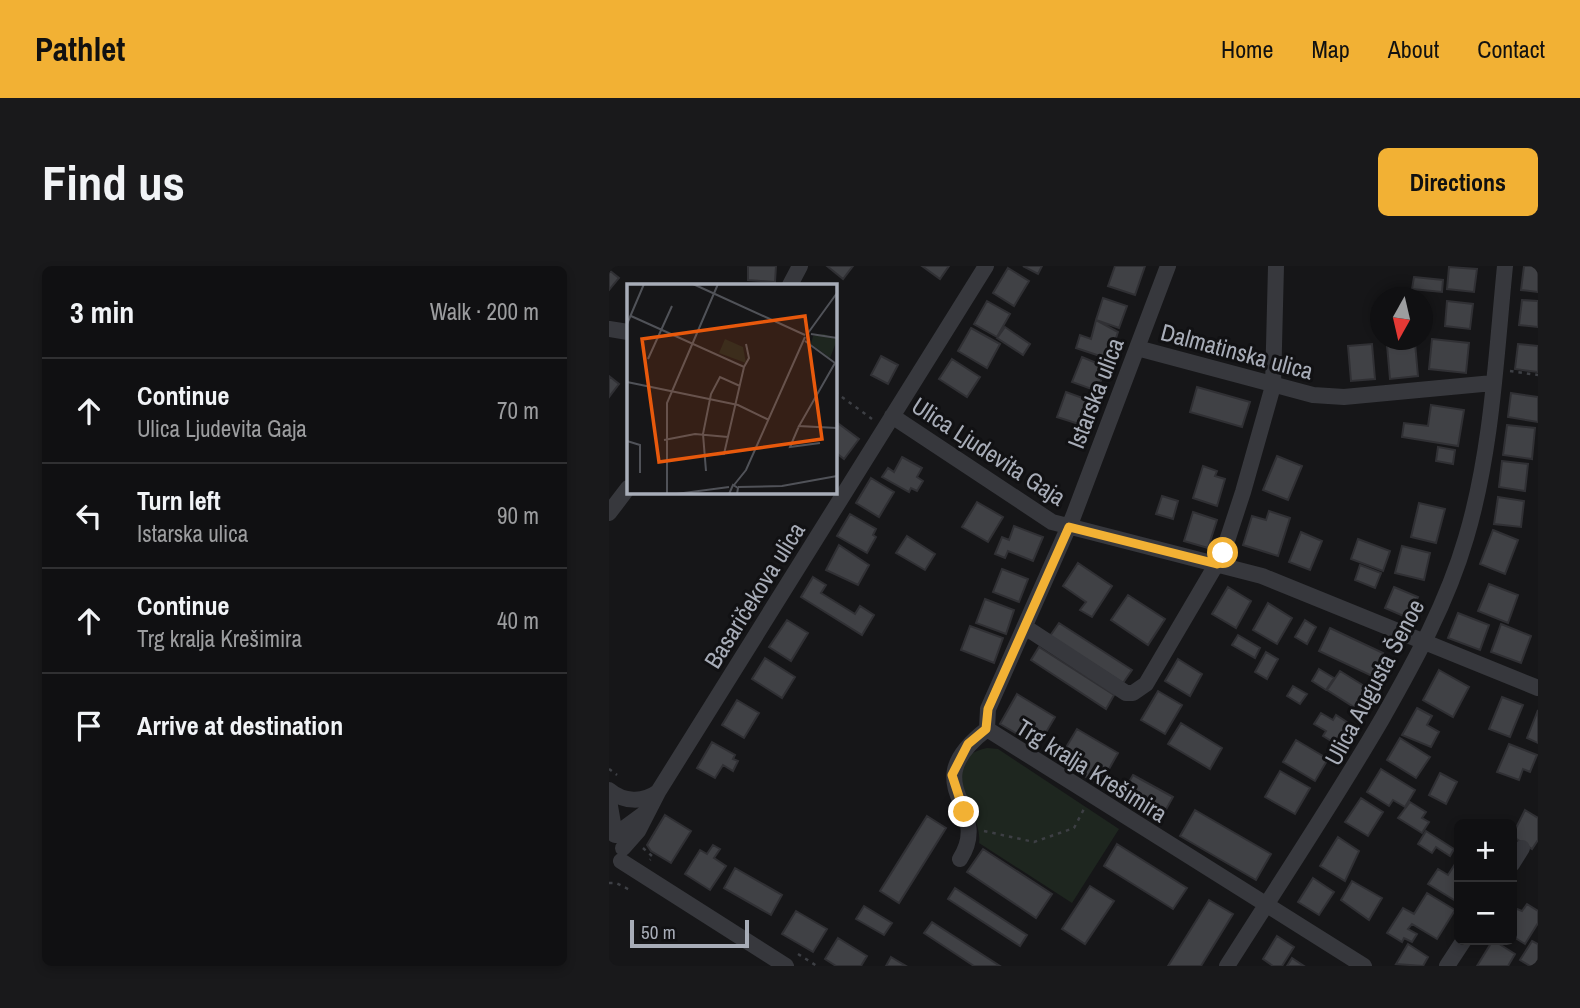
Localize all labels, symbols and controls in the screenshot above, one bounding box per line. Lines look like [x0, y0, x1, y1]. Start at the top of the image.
text: Pathlet [35, 27, 125, 71]
text: Home [1221, 33, 1273, 65]
text: Map [1311, 33, 1350, 65]
text: About [1388, 33, 1439, 65]
text: Contact [1477, 33, 1545, 65]
button: Directions [1378, 148, 1538, 216]
text: Find us [42, 149, 185, 215]
inset map [627, 284, 837, 494]
north arrow [1370, 287, 1433, 350]
text: 3 min [70, 292, 134, 332]
text: Walk · 200 m [430, 296, 539, 327]
street label: Dalmatinska ulica [1157, 315, 1317, 387]
street label: Istarska ulica [1059, 333, 1131, 453]
text: Continue [137, 378, 229, 413]
street label: Ulica Ljudevita Gaja [906, 389, 1072, 513]
icon: ahead [70, 392, 108, 430]
text: 70 m [497, 395, 539, 426]
text: Ulica Ljudevita Gaja [137, 413, 307, 444]
text: Turn left [137, 483, 221, 518]
icon: left [70, 497, 108, 535]
text: 90 m [497, 500, 539, 531]
street label: Basaričekova ulica [696, 516, 812, 674]
text: Istarska ulica [137, 518, 248, 549]
route start [1207, 537, 1238, 568]
text: Continue [137, 588, 229, 623]
street label: Ulica Augusta Šenoe [1317, 593, 1431, 771]
icon: ahead [70, 602, 108, 640]
text: 40 m [497, 605, 539, 636]
text: Trg kralja Krešimira [137, 623, 302, 654]
icon: arrive [70, 707, 108, 745]
text: Arrive at destination [137, 708, 343, 743]
street label: Trg kralja Krešimira [1011, 711, 1173, 829]
route end [948, 796, 979, 827]
map controls [1454, 819, 1517, 945]
button: + [1454, 819, 1517, 882]
button: − [1454, 882, 1517, 945]
scale bar [630, 917, 749, 949]
text: 50 m [641, 919, 676, 945]

